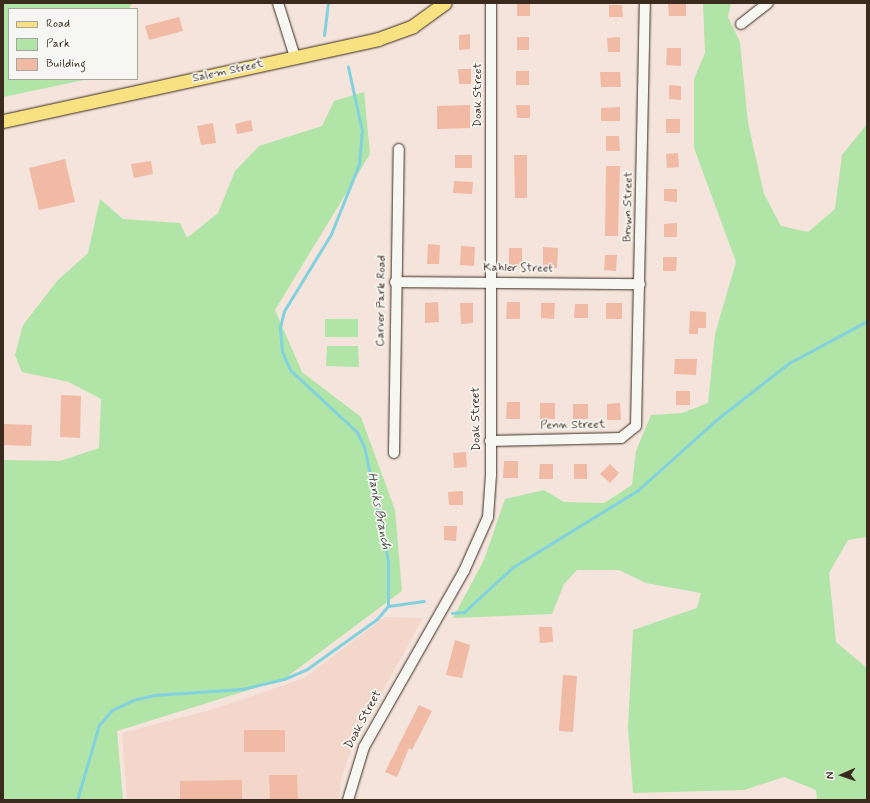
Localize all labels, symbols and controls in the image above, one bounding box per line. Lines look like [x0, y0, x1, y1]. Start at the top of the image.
legend [8, 8, 138, 80]
text: Road [46, 16, 70, 32]
text: Park [46, 36, 70, 52]
text: Building [46, 56, 86, 72]
street label: Salem Street [191, 57, 265, 87]
street label: Doak Street [472, 63, 486, 127]
street label: Brown Street [621, 172, 637, 242]
street label: Carver Park Road [374, 256, 390, 346]
street label: Kahler Street [482, 261, 554, 277]
street label: Doak Street [469, 387, 485, 451]
street label: Penn Street [540, 418, 606, 434]
water label: Hanks Branch [363, 470, 393, 552]
street label: Doak Street [343, 689, 385, 751]
north arrow [822, 755, 862, 795]
text: N [823, 772, 837, 779]

